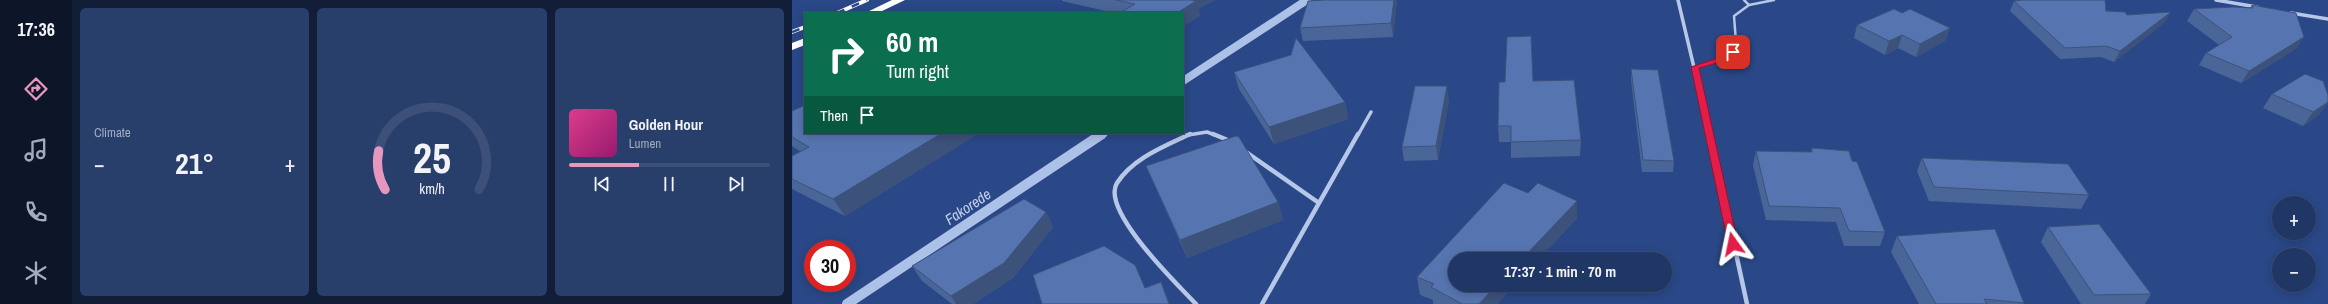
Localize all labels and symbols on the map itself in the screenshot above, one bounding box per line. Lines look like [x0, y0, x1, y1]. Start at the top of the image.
pin [1716, 35, 1750, 69]
water label: Fakorede [940, 183, 995, 230]
position arrow [1712, 223, 1754, 265]
speed limit sign: 30 [804, 240, 856, 292]

